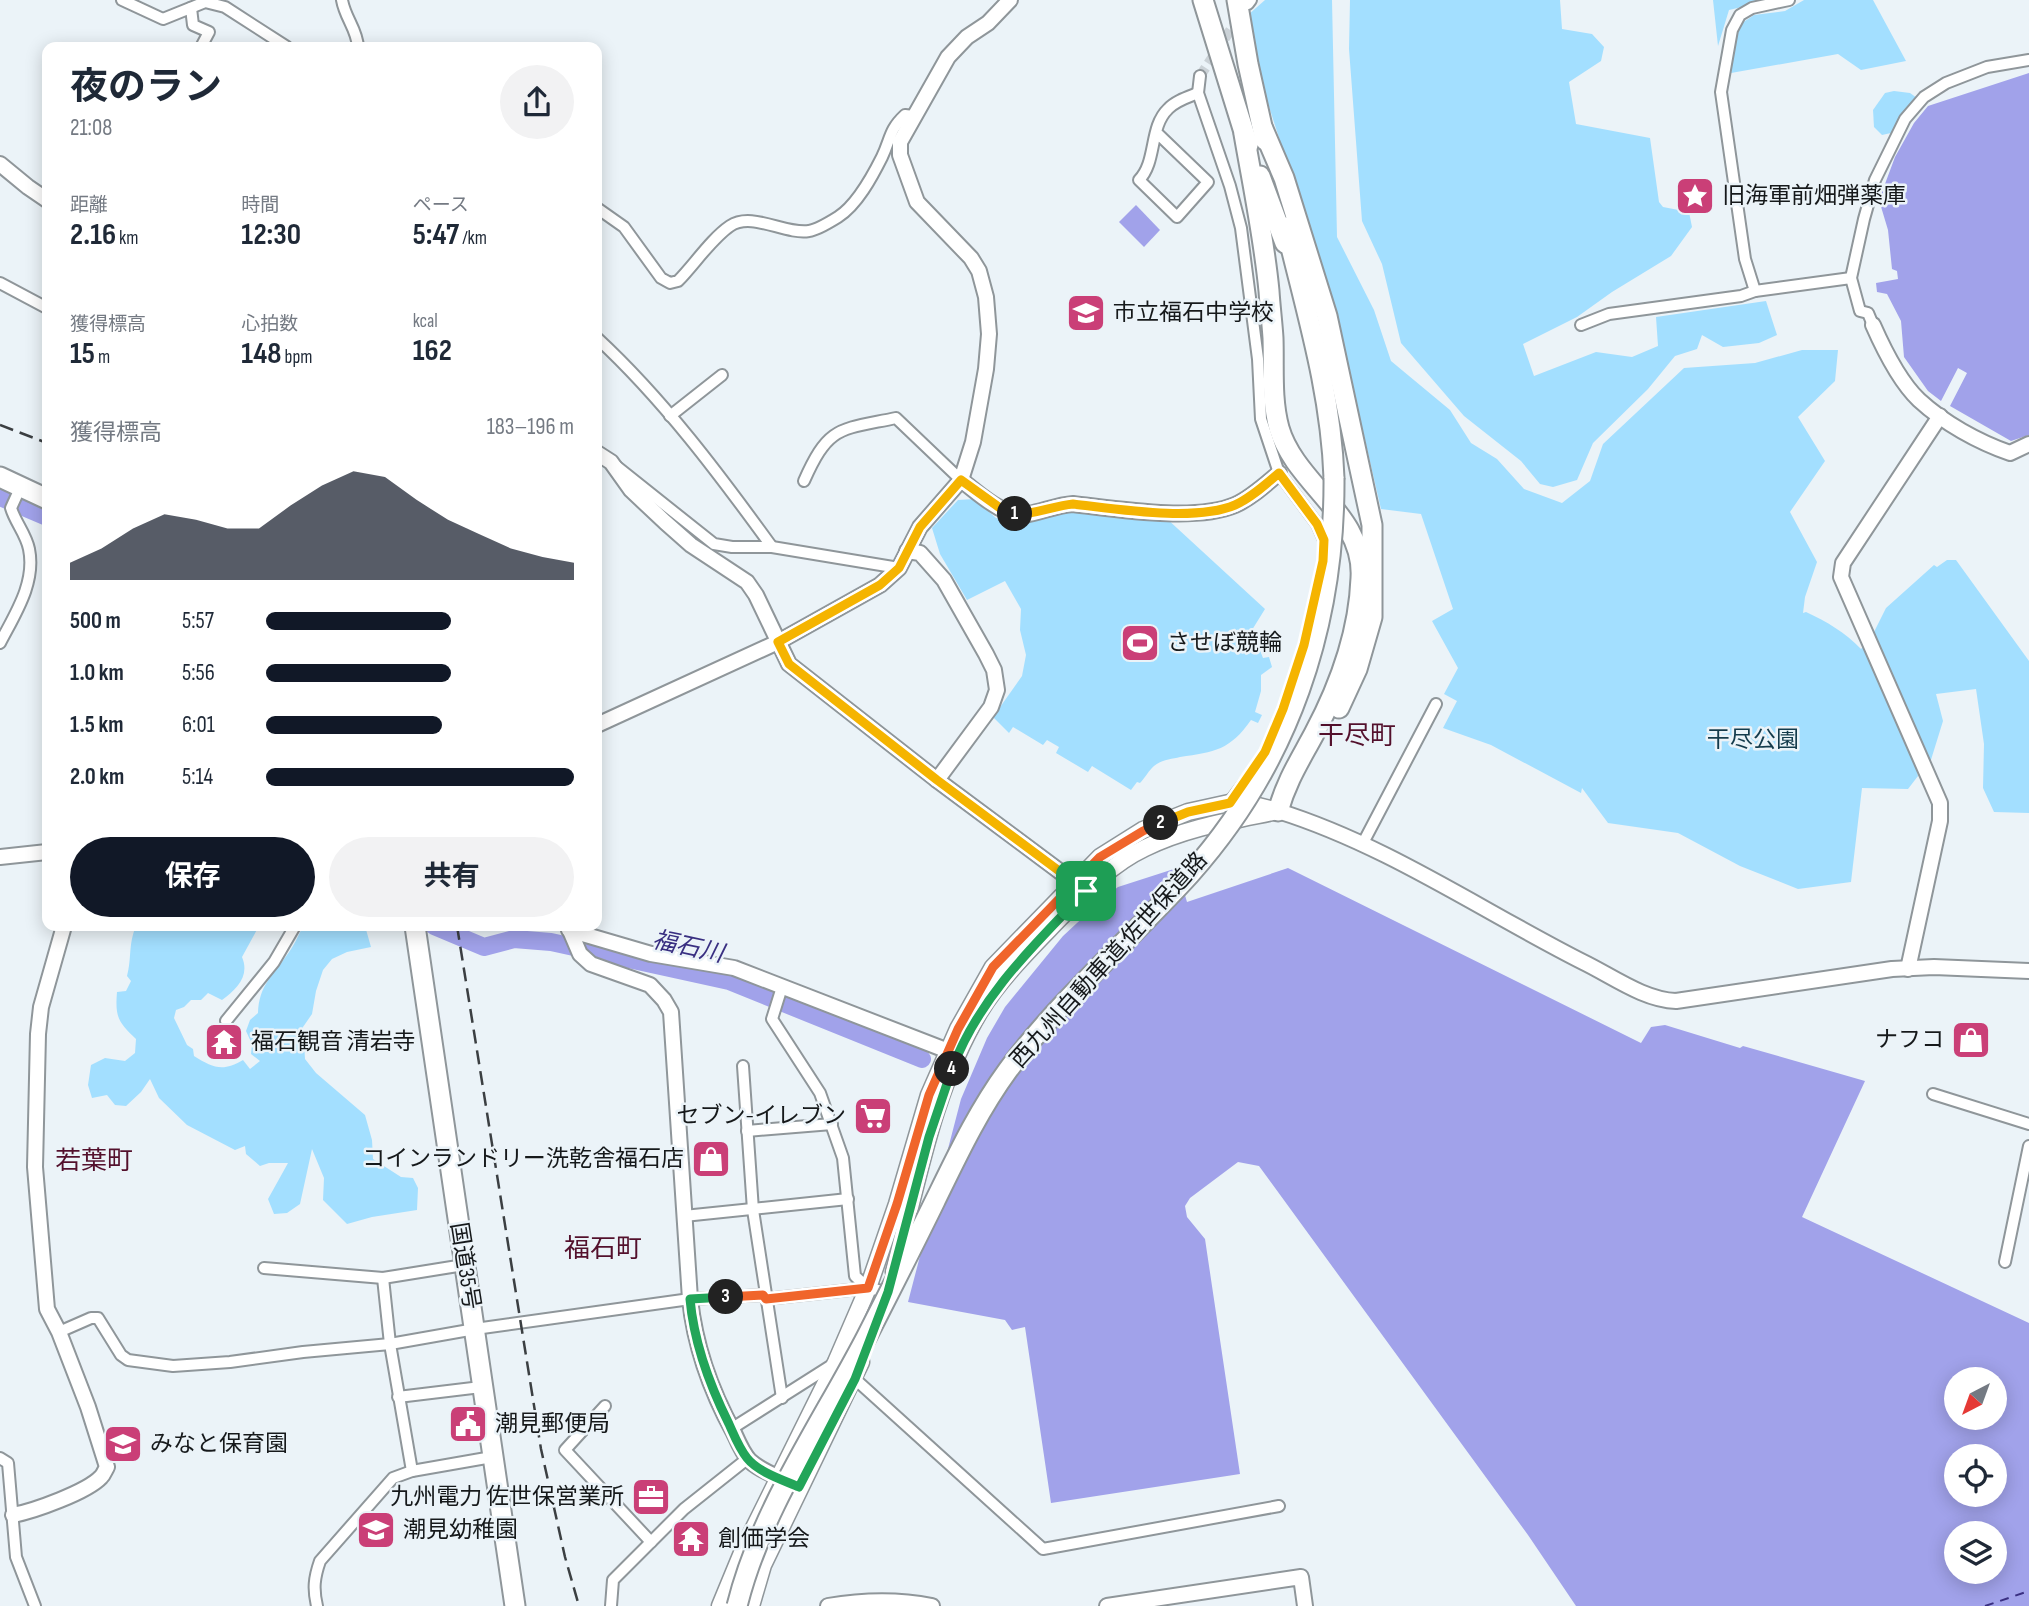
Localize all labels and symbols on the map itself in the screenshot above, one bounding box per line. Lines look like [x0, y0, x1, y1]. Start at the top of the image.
place icon: 旧海軍前畑弾薬庫 [1674, 175, 1716, 217]
place label: 旧海軍前畑弾薬庫 [1722, 182, 1906, 210]
school or university icon: 市立福石中学校 [1065, 292, 1107, 334]
place label: 市立福石中学校 [1113, 299, 1274, 327]
pin: 1 [998, 496, 1032, 532]
sports icon: させぼ競輪 [1119, 622, 1161, 664]
place label: させぼ競輪 [1167, 629, 1282, 657]
district label: 干尽町 [1318, 721, 1396, 752]
park label: 干尽公園 [1707, 726, 1799, 754]
pin: 2 [1144, 806, 1178, 840]
street label: 西九州自動車道;佐世保道路 [1005, 846, 1213, 1074]
pin [1056, 861, 1116, 921]
water label: 福石川 [650, 925, 729, 969]
shop icon: ナフコ [1950, 1019, 1992, 1061]
temple icon: 福石観音 清岩寺 [203, 1021, 245, 1063]
place label: ナフコ [1875, 1026, 1944, 1054]
place label: 福石観音 清岩寺 [251, 1028, 416, 1056]
pin: 4 [934, 1052, 970, 1086]
supermarket icon: セブン-イレブン [852, 1095, 894, 1137]
place label: セブン-イレブン [677, 1102, 846, 1130]
shop icon: コインランドリー洗乾舎福石店 [690, 1138, 732, 1180]
place label: コインランドリー洗乾舎福石店 [362, 1145, 684, 1173]
district label: 若葉町 [55, 1146, 133, 1177]
street label: 国道35号 [444, 1220, 486, 1312]
district label: 福石町 [564, 1234, 642, 1265]
pin: 3 [708, 1280, 744, 1314]
north arrow [1944, 1367, 2007, 1430]
public building icon: 潮見郵便局 [447, 1403, 489, 1445]
place label: 潮見郵便局 [495, 1410, 610, 1438]
school or university icon: みなと保育園 [102, 1423, 144, 1465]
place label: みなと保育園 [150, 1430, 288, 1458]
office icon: 九州電力 佐世保営業所 [630, 1476, 672, 1518]
place label: 九州電力 佐世保営業所 [390, 1483, 624, 1511]
school or university icon: 潮見幼稚園 [355, 1509, 397, 1551]
place label: 潮見幼稚園 [403, 1516, 518, 1544]
temple icon: 創価学会 [670, 1518, 712, 1560]
place label: 創価学会 [718, 1525, 810, 1553]

